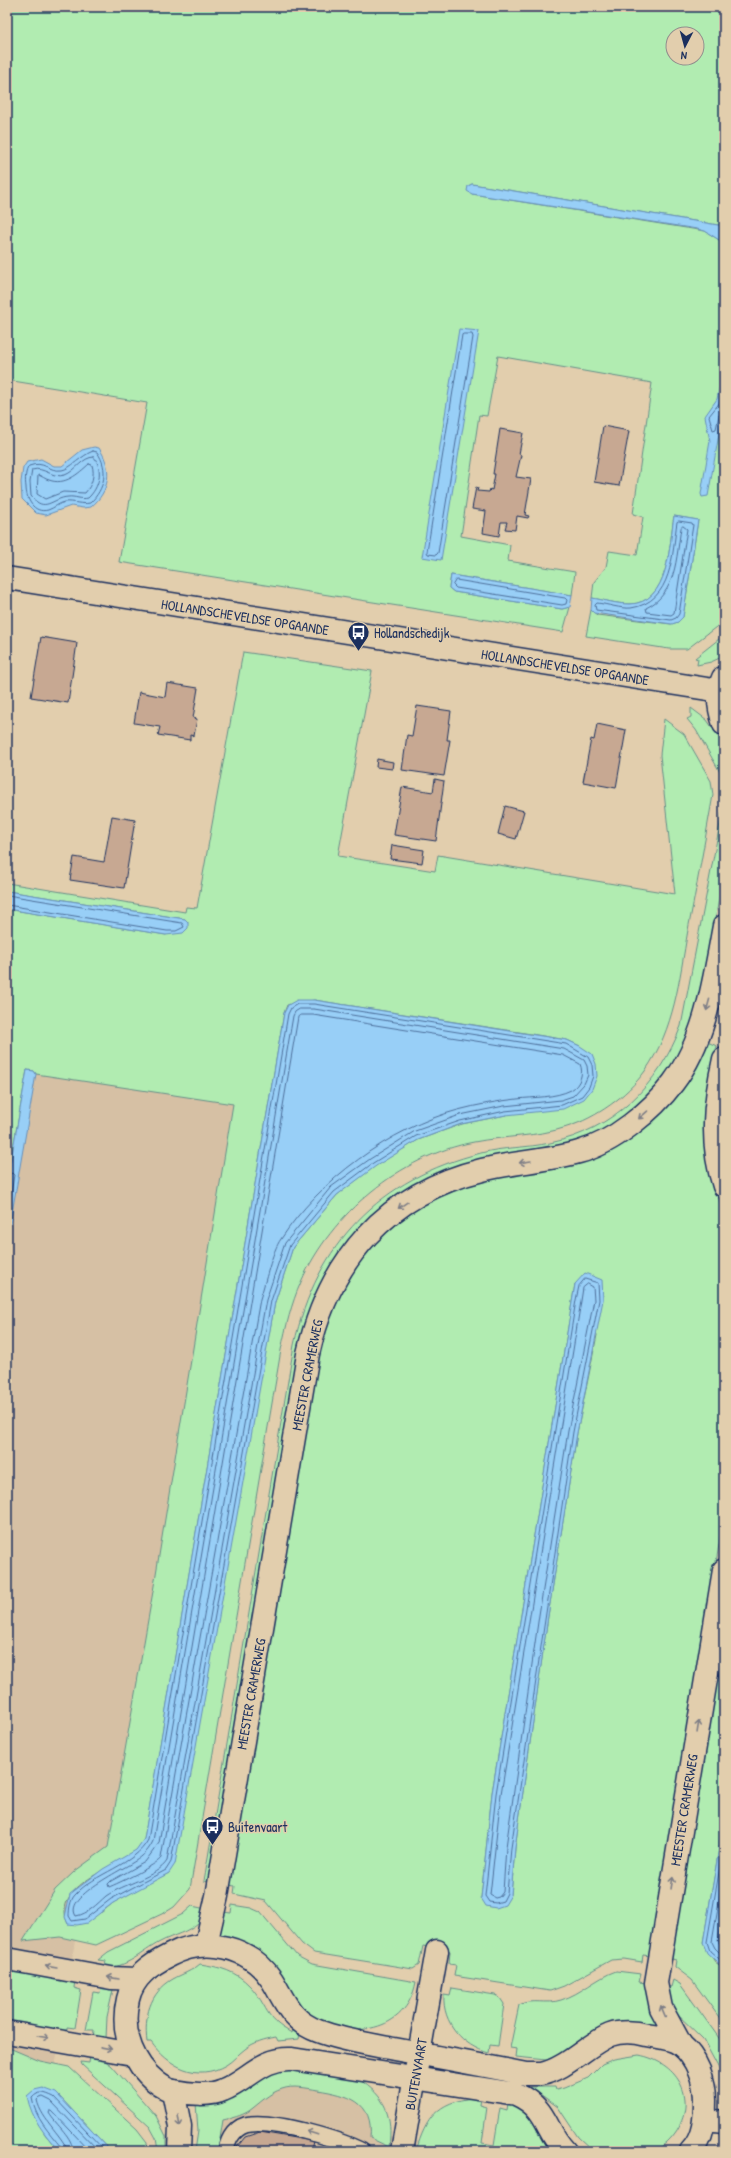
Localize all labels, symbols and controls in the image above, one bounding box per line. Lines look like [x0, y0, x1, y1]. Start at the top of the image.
north arrow [665, 26, 705, 66]
text: N [680, 49, 688, 63]
street label: HOLLANDSCHEVELDSE OPGAANDE [160, 594, 330, 639]
bus stop icon: Hollandschedijk [345, 620, 371, 653]
place label: Hollandschedijk [374, 623, 450, 643]
street label: HOLLANDSCHEVELDSE OPGAANDE [480, 644, 650, 689]
one-way arrow [704, 998, 712, 1011]
one-way arrow [638, 1110, 648, 1120]
one-way arrow [518, 1159, 531, 1167]
one-way arrow [398, 1201, 409, 1209]
street label: MEESTER CRAMERWEG [286, 1317, 327, 1432]
street label: MEESTER CRAMERWEG [231, 1636, 270, 1751]
one-way arrow [694, 1721, 702, 1734]
street label: MEESTER CRAMERWEG [665, 1752, 702, 1867]
bus stop icon: Buitenvaart [200, 1814, 226, 1847]
place label: Buitenvaart [228, 1817, 288, 1836]
one-way arrow [668, 1877, 676, 1890]
one-way arrow [45, 1963, 58, 1971]
one-way arrow [107, 1974, 120, 1982]
one-way arrow [658, 2005, 666, 2017]
one-way arrow [36, 2034, 49, 2042]
street label: BUITENVAART [400, 2036, 431, 2111]
one-way arrow [99, 2045, 112, 2053]
one-way arrow [175, 2114, 183, 2127]
one-way arrow [306, 2129, 318, 2137]

